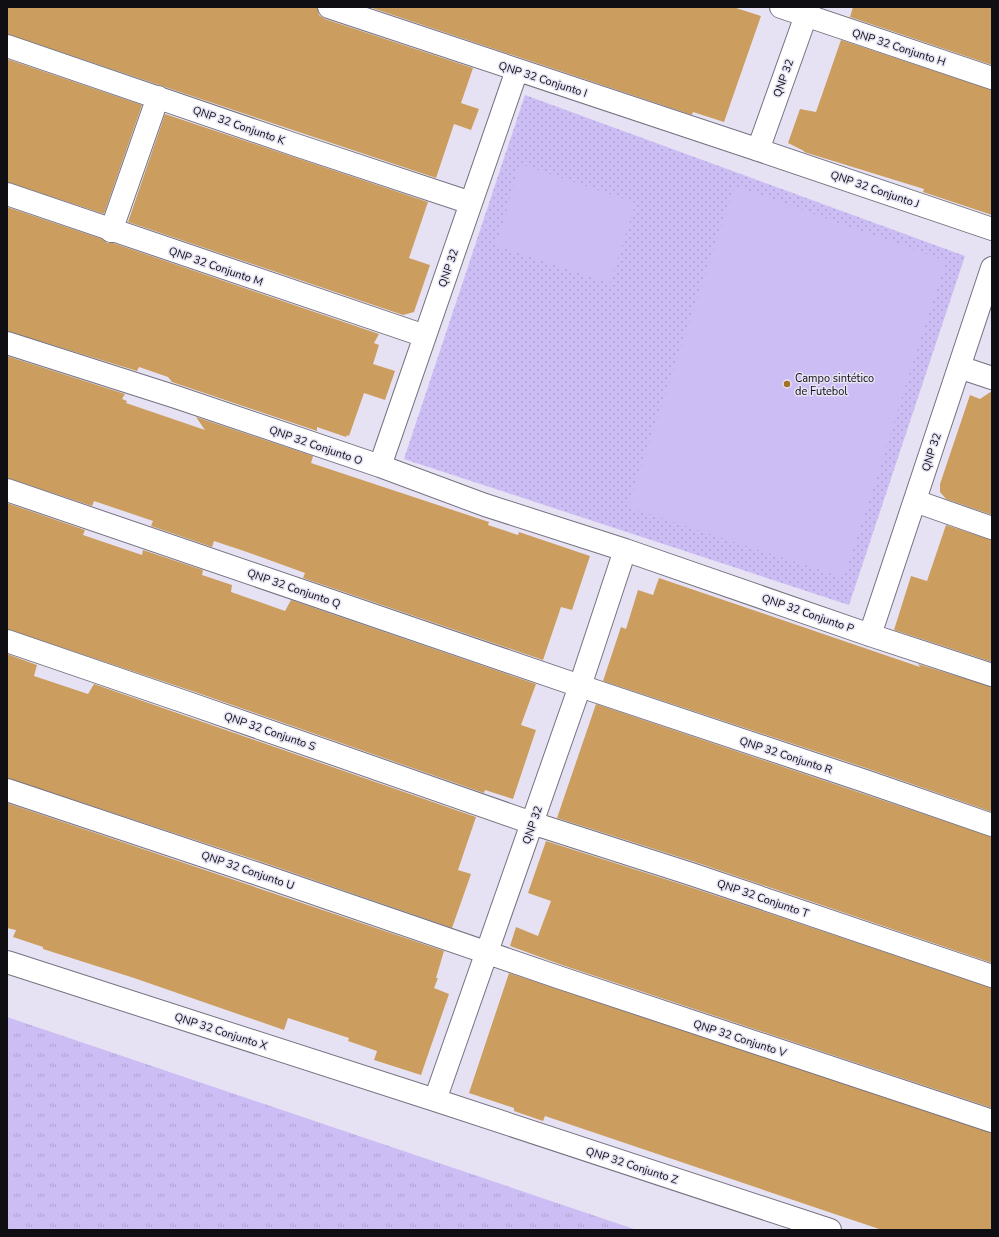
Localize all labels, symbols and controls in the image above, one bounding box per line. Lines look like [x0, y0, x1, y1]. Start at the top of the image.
street label: QNP 32 Conjunto H [850, 25, 948, 70]
street label: QNP 32 [770, 57, 797, 99]
street label: QNP 32 Conjunto I [497, 58, 589, 101]
street label: QNP 32 Conjunto K [191, 103, 288, 149]
street label: QNP 32 Conjunto J [828, 167, 921, 212]
street label: QNP 32 Conjunto M [167, 243, 265, 290]
street label: QNP 32 [435, 247, 462, 289]
place label: Campo sintético de Futebol [795, 371, 874, 399]
marker: Campo sintético de Futebol [782, 379, 792, 389]
street label: QNP 32 Conjunto O [267, 422, 365, 469]
street label: QNP 32 [918, 431, 945, 473]
street label: QNP 32 Conjunto Q [245, 565, 343, 612]
street label: QNP 32 Conjunto P [760, 591, 856, 636]
street label: QNP 32 Conjunto S [222, 709, 318, 754]
street label: QNP 32 Conjunto R [737, 733, 835, 778]
street label: QNP 32 [519, 804, 546, 846]
street label: QNP 32 Conjunto U [199, 848, 296, 893]
street label: QNP 32 Conjunto T [715, 876, 811, 921]
street label: QNP 32 Conjunto X [173, 1009, 270, 1054]
street label: QNP 32 Conjunto V [691, 1016, 789, 1061]
street label: QNP 32 Conjunto Z [584, 1144, 680, 1188]

